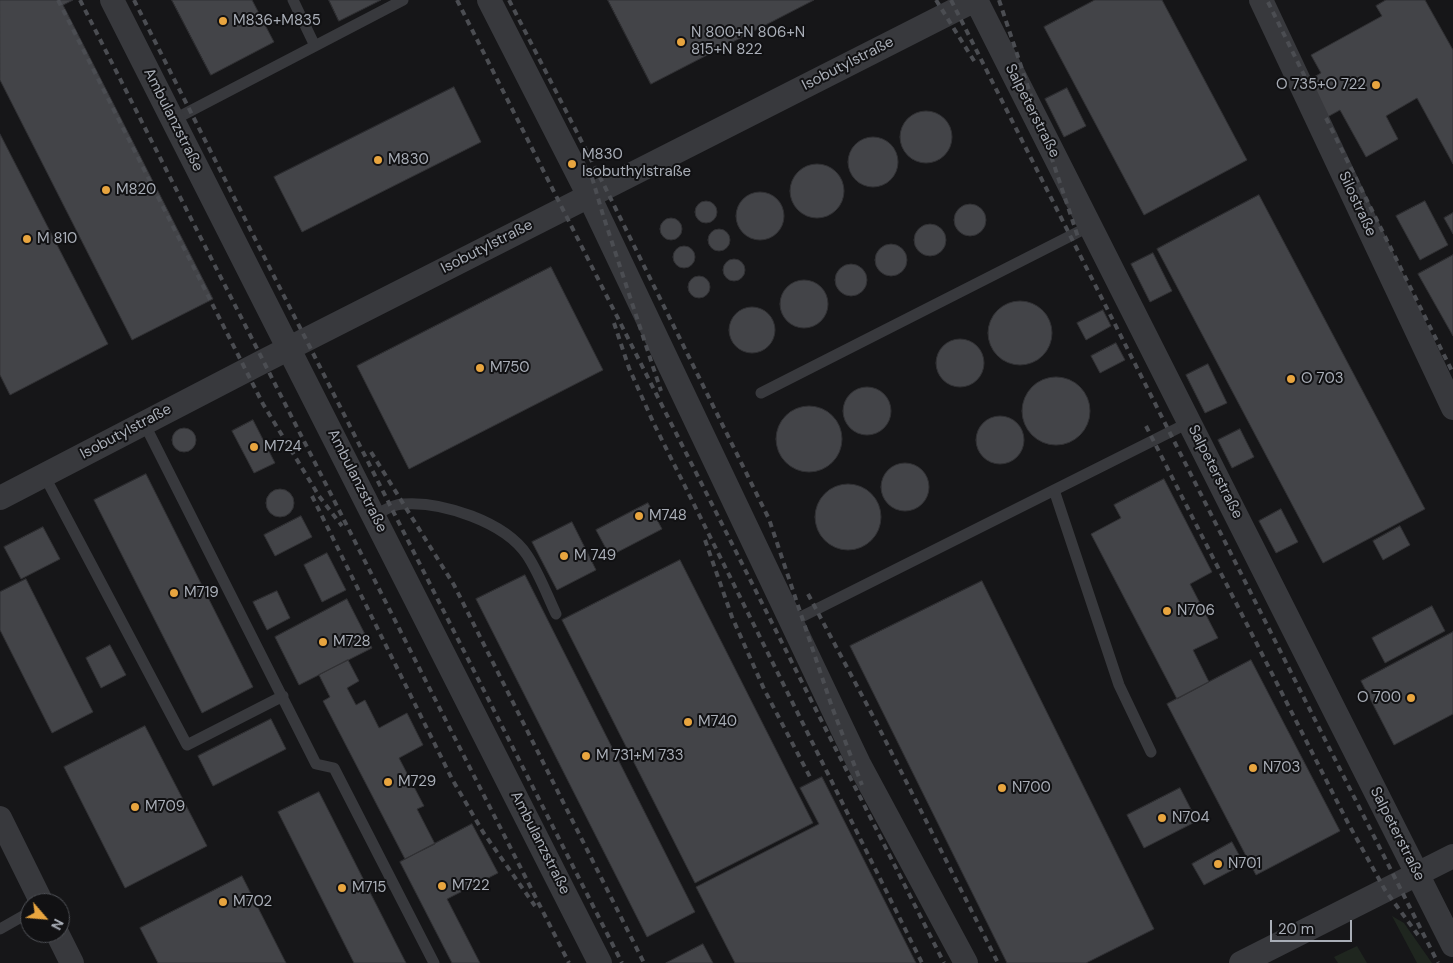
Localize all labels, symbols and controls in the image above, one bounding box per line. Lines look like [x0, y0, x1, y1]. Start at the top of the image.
place label: M836+M835 [233, 12, 321, 30]
marker: M836+M835 [217, 15, 229, 27]
place label: N 800+N 806+N 815+N 822 [691, 24, 805, 59]
street label: Isobutylstraße [799, 33, 897, 95]
marker: N 800+N 806+N 815+N 822 [675, 36, 687, 48]
street label: Salpeterstraße [1001, 61, 1063, 161]
street label: Ambulanzstraße [139, 65, 207, 175]
place label: O 735+O 722 [1276, 76, 1366, 94]
marker: O 735+O 722 [1370, 79, 1382, 91]
place label: M830 Isobuthylstraße [582, 146, 691, 181]
place label: M830 [388, 151, 429, 169]
marker: M830 [372, 154, 384, 166]
marker: M830 Isobuthylstraße [566, 158, 578, 170]
street label: Silostraße [1334, 169, 1380, 239]
place label: M820 [116, 181, 156, 199]
marker: M820 [100, 184, 112, 196]
street label: Isobutylstraße [438, 216, 536, 278]
place label: M 810 [37, 230, 77, 248]
marker: M 810 [21, 233, 33, 245]
place label: M750 [490, 359, 530, 377]
marker: M750 [474, 362, 486, 374]
place label: O 703 [1301, 370, 1344, 388]
marker: O 703 [1285, 373, 1297, 385]
street label: Isobutylstraße [77, 400, 175, 464]
street label: Salpeterstraße [1184, 422, 1246, 522]
street label: Ambulanzstraße [323, 426, 391, 536]
place label: M724 [264, 438, 302, 456]
marker: M724 [248, 441, 260, 453]
place label: M748 [649, 507, 687, 525]
marker: M748 [633, 510, 645, 522]
place label: M 749 [574, 547, 616, 565]
marker: M 749 [558, 550, 570, 562]
place label: M719 [184, 584, 219, 602]
marker: M719 [168, 587, 180, 599]
place label: N706 [1177, 602, 1215, 620]
marker: N706 [1161, 605, 1173, 617]
place label: M728 [333, 633, 371, 651]
marker: M728 [317, 636, 329, 648]
place label: O 700 [1357, 689, 1401, 707]
marker: O 700 [1405, 692, 1417, 704]
place label: M740 [698, 713, 737, 731]
marker: M740 [682, 716, 694, 728]
place label: M 731+M 733 [596, 747, 684, 765]
marker: M 731+M 733 [580, 750, 592, 762]
place label: N703 [1263, 759, 1300, 777]
marker: N703 [1247, 762, 1259, 774]
place label: M729 [398, 773, 436, 791]
marker: M729 [382, 776, 394, 788]
place label: N700 [1012, 779, 1051, 797]
marker: N700 [996, 782, 1008, 794]
street label: Salpeterstraße [1366, 784, 1428, 884]
street label: Ambulanzstraße [506, 788, 574, 898]
place label: M709 [145, 798, 185, 816]
marker: M709 [129, 801, 141, 813]
place label: N704 [1172, 809, 1210, 827]
marker: N704 [1156, 812, 1168, 824]
place label: N701 [1228, 855, 1261, 873]
marker: N701 [1212, 858, 1224, 870]
place label: M722 [452, 877, 490, 895]
place label: M715 [352, 879, 387, 897]
marker: M722 [436, 880, 448, 892]
marker: M715 [336, 882, 348, 894]
north arrow [20, 893, 70, 943]
place label: M702 [233, 893, 272, 911]
marker: M702 [217, 896, 229, 908]
scale bar [1273, 910, 1356, 942]
text: N [47, 916, 68, 933]
text: 20 m [1278, 919, 1314, 939]

